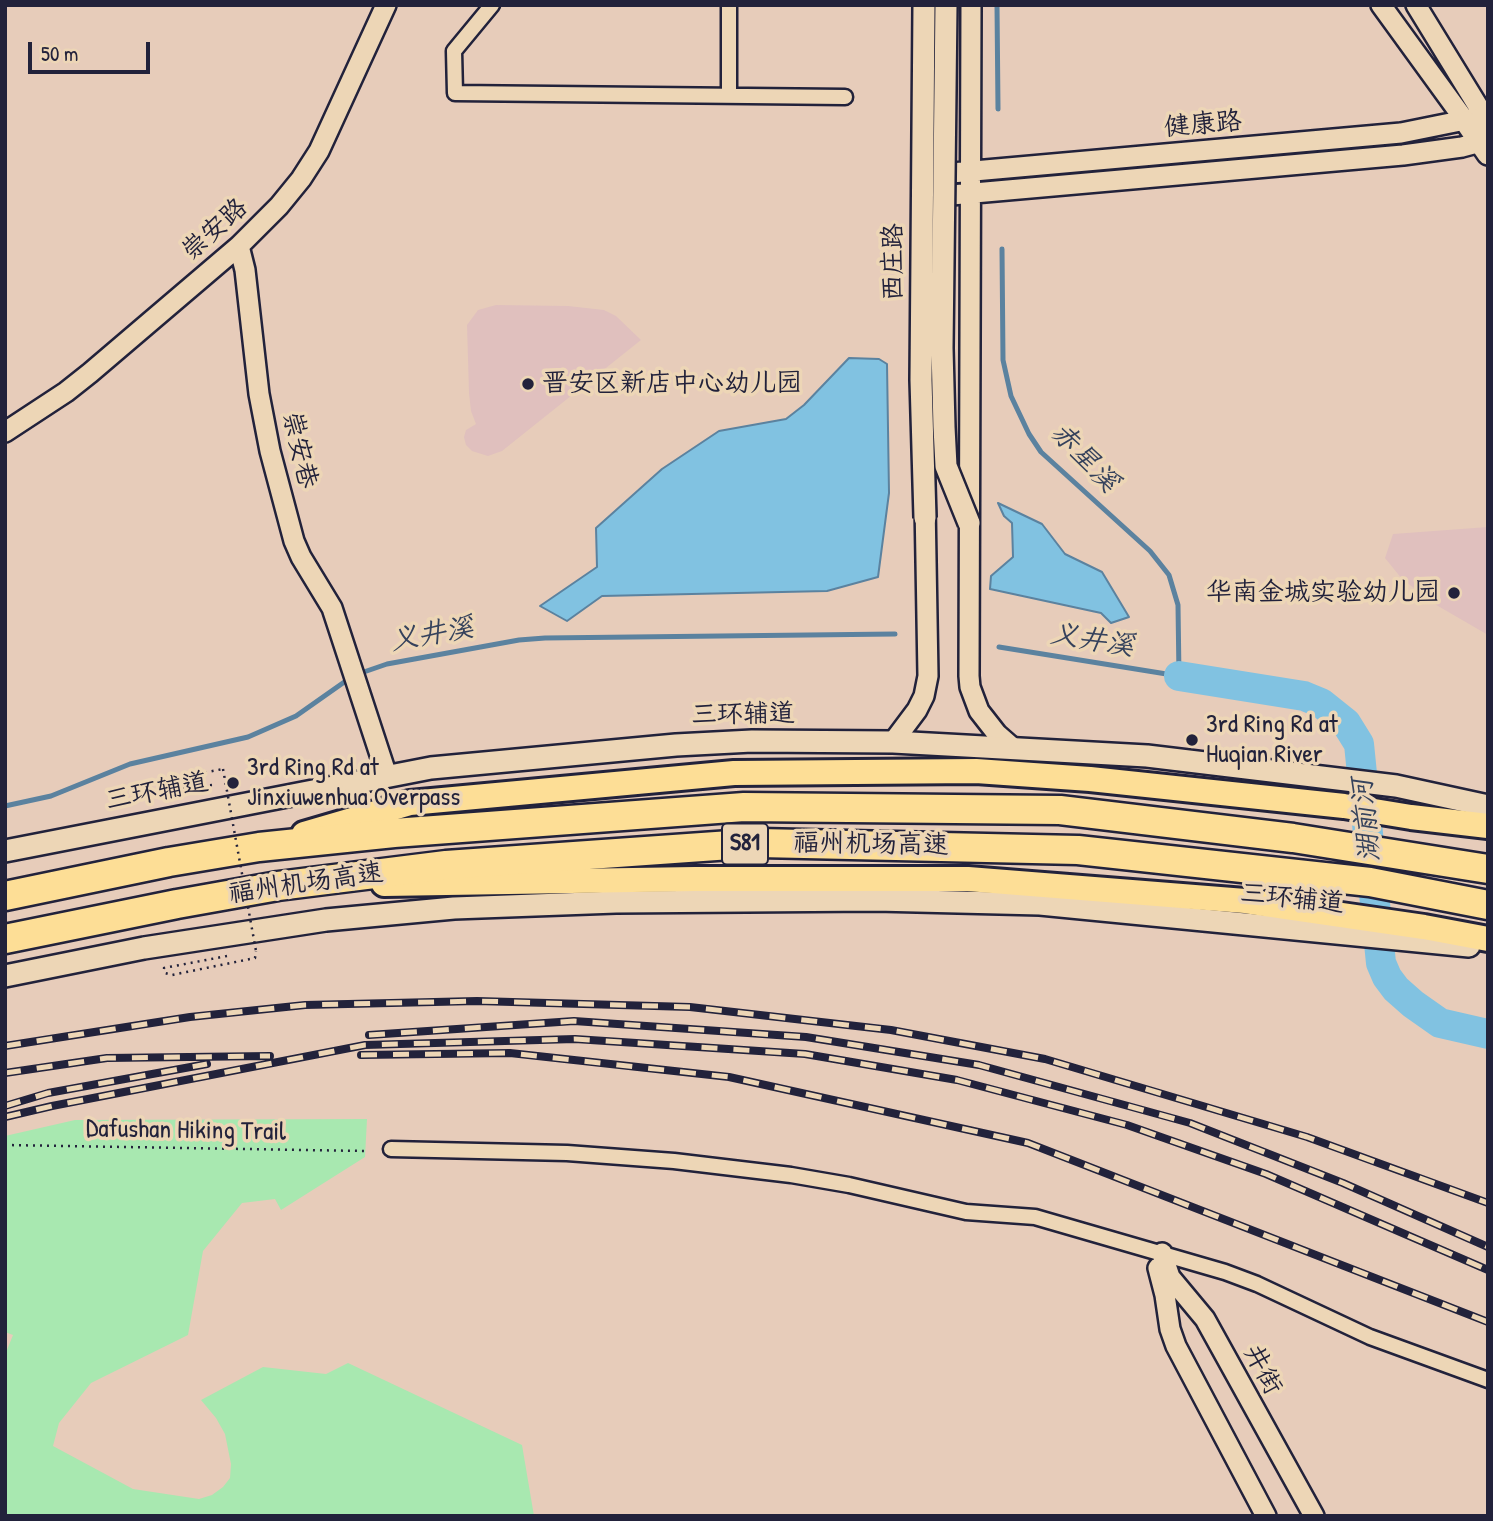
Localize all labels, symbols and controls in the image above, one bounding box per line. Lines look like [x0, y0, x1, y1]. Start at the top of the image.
scale bar [32, 28, 154, 72]
text: 50 m [41, 39, 78, 68]
street label: 健康路 [1163, 106, 1243, 144]
street label: 崇安路 [176, 192, 254, 268]
street label: 西庄路 [878, 223, 910, 301]
place label: 晋安区新店中心幼儿园 [542, 368, 802, 400]
marker: 晋安区新店中心幼儿园 [520, 376, 536, 392]
street label: 崇安巷 [275, 408, 323, 492]
water label: 赤星溪 [1043, 416, 1125, 500]
place label: 华南金城实验幼儿园 [1206, 577, 1440, 609]
marker: 华南金城实验幼儿园 [1446, 585, 1462, 601]
water label: 义井溪 [388, 611, 476, 659]
water label: 义井溪 [1048, 618, 1136, 664]
street label: 三环辅道 [691, 698, 795, 732]
place label: 3rd Ring Rd at Huqian River [1206, 709, 1338, 770]
marker: 3rd Ring Rd at Huqian River [1184, 732, 1200, 748]
place label: 3rd Ring Rd at Jinxiuwenhua Overpass [247, 752, 460, 814]
street label: 三环辅道 [103, 767, 211, 817]
marker: 3rd Ring Rd at Jinxiuwenhua Overpass [225, 775, 241, 791]
water label: 湖前河 [1346, 776, 1388, 864]
road number: S81 [722, 824, 768, 864]
street label: 福州机场高速 [793, 828, 949, 862]
street label: 福州机场高速 [227, 858, 385, 910]
street label: 三环辅道 [1239, 878, 1345, 920]
street label: Dafushan Hiking Trail [86, 1114, 286, 1148]
street label: 井街 [1236, 1340, 1288, 1400]

